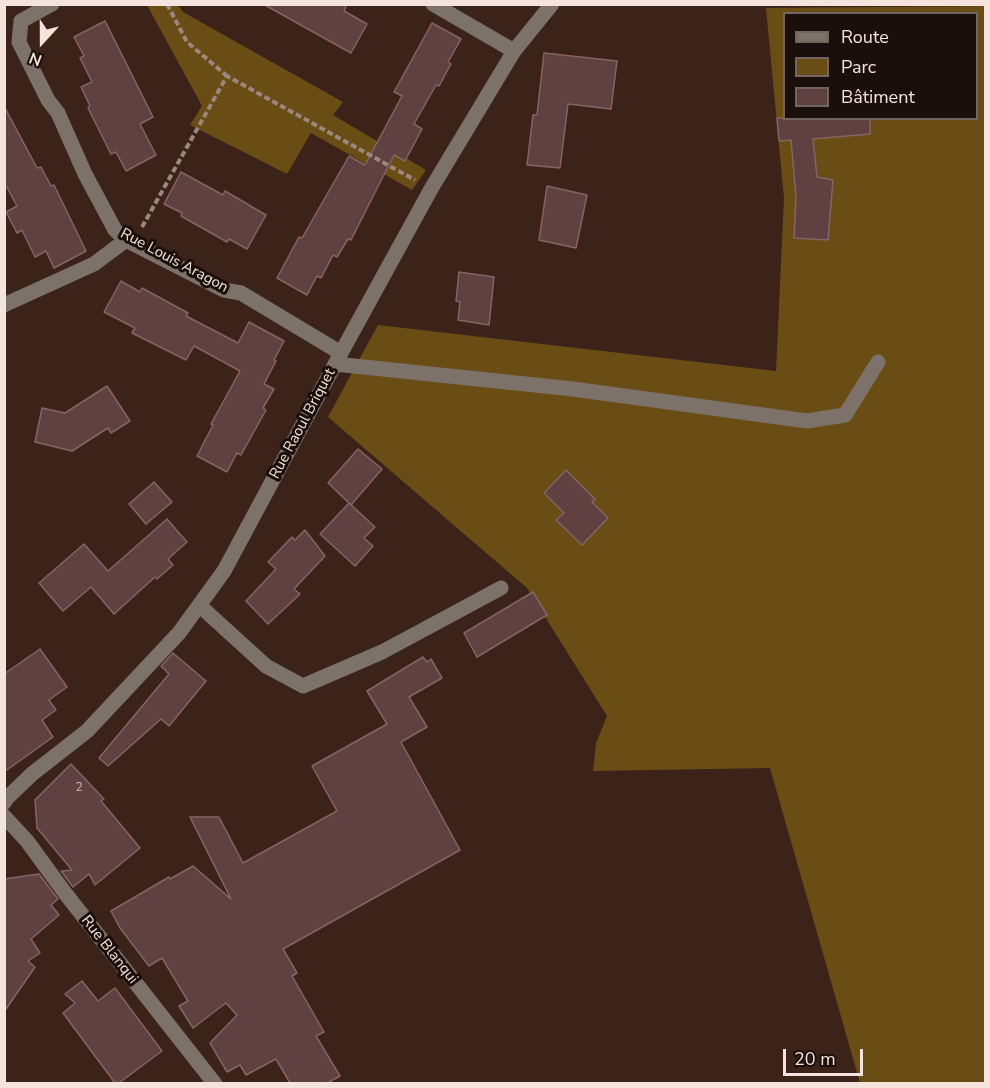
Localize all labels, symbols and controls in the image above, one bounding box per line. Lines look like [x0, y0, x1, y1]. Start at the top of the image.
north arrow [12, 12, 72, 72]
legend [783, 12, 978, 120]
text: Route [841, 25, 889, 49]
text: N [26, 46, 45, 71]
text: Parc [841, 55, 876, 79]
text: Bâtiment [841, 85, 915, 109]
street label: Rue Louis Aragon [117, 225, 231, 297]
street label: Rue Raoul Briquet [266, 366, 340, 482]
house number: 2 [75, 781, 83, 795]
street label: Rue Blanqui [77, 912, 141, 988]
scale bar [786, 1037, 866, 1075]
text: 20 m [794, 1047, 836, 1071]

